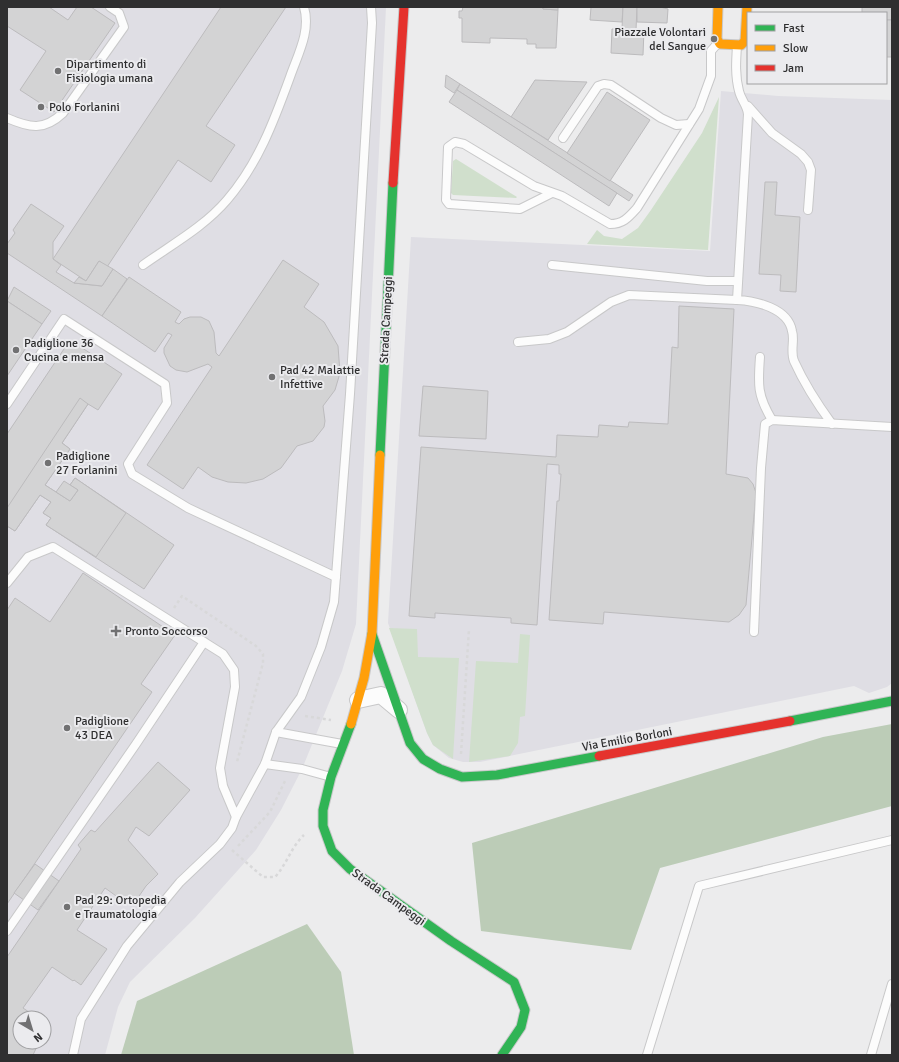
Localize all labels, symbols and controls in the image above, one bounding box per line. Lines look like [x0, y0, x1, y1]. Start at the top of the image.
legend [747, 12, 887, 84]
text: Fast [783, 21, 804, 36]
place label: Piazzale Volontari del Sangue [614, 25, 706, 54]
marker: Piazzale Volontari del Sangue [709, 34, 719, 44]
text: Slow [783, 41, 808, 56]
place label: Dipartimento di Fisiologia umana [66, 57, 153, 86]
text: Jam [783, 61, 804, 76]
marker: Dipartimento di Fisiologia umana [53, 66, 63, 76]
place label: Polo Forlanini [49, 100, 120, 115]
marker: Polo Forlanini [36, 102, 46, 112]
street label: Strada Campeggi [377, 276, 396, 364]
place label: Padiglione 36 Cucina e mensa [24, 336, 104, 365]
marker: Padiglione 36 Cucina e mensa [11, 345, 21, 355]
place label: Pad 42 Malattie Infettive [280, 363, 360, 392]
marker: Pad 42 Malattie Infettive [267, 372, 277, 382]
place label: Padiglione 27 Forlanini [56, 449, 117, 478]
marker: Padiglione 27 Forlanini [43, 458, 53, 468]
place label: Pronto Soccorso [125, 624, 208, 639]
marker: Pronto Soccorso [110, 625, 122, 637]
place label: Padiglione 43 DEA [75, 714, 129, 743]
marker: Padiglione 43 DEA [62, 723, 72, 733]
street label: Via Emilio Borloni [581, 724, 673, 755]
street label: Strada Campeggi [349, 866, 428, 929]
place label: Pad 29: Ortopedia e Traumatologia [75, 893, 166, 922]
marker: Pad 29: Ortopedia e Traumatologia [62, 902, 72, 912]
north arrow [12, 1010, 52, 1050]
text: N [31, 1030, 45, 1045]

